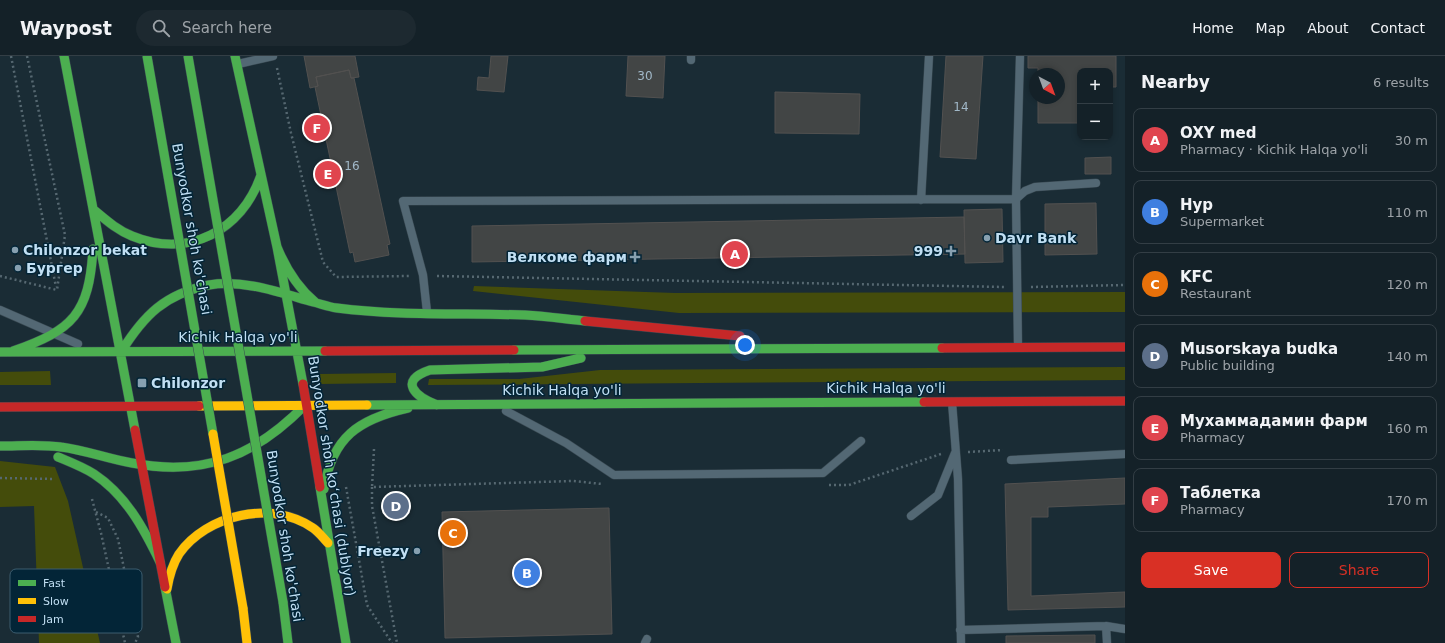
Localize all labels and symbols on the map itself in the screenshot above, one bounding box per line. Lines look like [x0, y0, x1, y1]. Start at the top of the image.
north arrow [1029, 68, 1065, 104]
house number: 30 [637, 69, 653, 83]
house number: 14 [953, 100, 969, 114]
pin: F [304, 113, 330, 143]
street label: Bunyodkor shoh ko'chasi [169, 142, 215, 316]
pin: E [315, 159, 341, 189]
house number: 16 [344, 159, 360, 173]
place label: Davr Bank [995, 230, 1077, 246]
marker: Davr Bank [982, 233, 992, 243]
pin: A [722, 239, 748, 269]
place label: Chilonzor bekat [23, 242, 147, 258]
place label: 999 [914, 243, 943, 259]
marker: Chilonzor bekat [10, 245, 20, 255]
marker: 999 [946, 246, 956, 256]
place label: Велкоме фарм [507, 249, 627, 265]
marker: Велкоме фарм [630, 252, 640, 262]
place label: Бургер [26, 260, 83, 276]
marker: Бургер [13, 263, 23, 273]
street label: Kichik Halqa yo'li [178, 329, 298, 345]
your location [735, 335, 755, 355]
street label: Bunyodkor shoh koʻchasi (dublyor) [305, 355, 359, 597]
place label: Chilonzor [151, 375, 225, 391]
marker: Chilonzor [136, 377, 148, 389]
street label: Kichik Halqa yo'li [826, 380, 946, 396]
street label: Kichik Halqa yo'li [502, 382, 622, 398]
street label: Bunyodkor shoh ko'chasi [263, 449, 307, 623]
pin: D [383, 491, 409, 521]
pin: C [440, 518, 466, 548]
place label: Freezy [357, 543, 409, 559]
marker: Freezy [412, 546, 422, 556]
pin: B [514, 558, 540, 588]
legend [10, 569, 142, 633]
text: Fast [43, 577, 66, 590]
text: Slow [43, 595, 69, 608]
text: Jam [42, 613, 64, 626]

